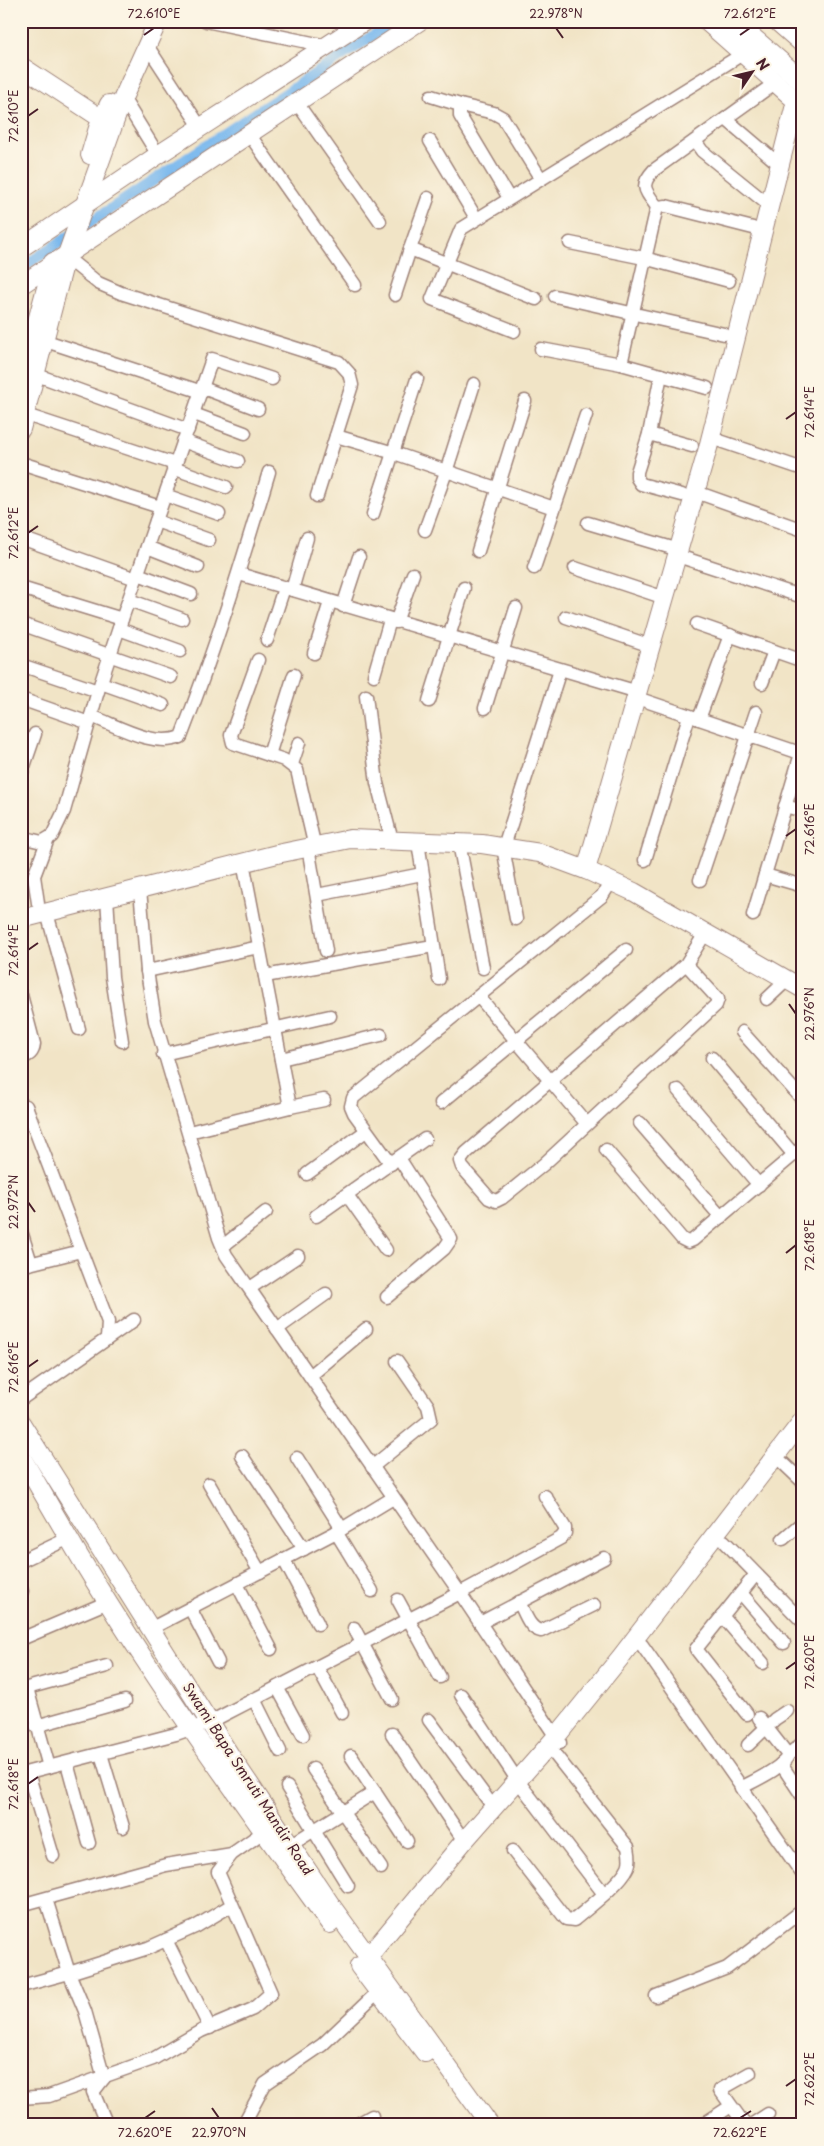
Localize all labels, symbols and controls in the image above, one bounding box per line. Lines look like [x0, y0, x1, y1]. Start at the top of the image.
text: 72.610°E [128, 4, 181, 22]
text: 22.978°N [529, 4, 583, 22]
text: 72.612°E [724, 4, 776, 22]
north arrow [726, 48, 776, 98]
text: N [751, 54, 775, 75]
text: 72.610°E [4, 90, 22, 143]
text: 72.614°E [800, 386, 818, 438]
text: 72.612°E [4, 507, 22, 559]
text: 72.616°E [800, 803, 818, 855]
text: 72.614°E [4, 924, 22, 976]
text: 22.976°N [800, 987, 818, 1041]
text: 22.972°N [4, 1175, 22, 1229]
text: 72.618°E [800, 1219, 818, 1271]
text: 72.616°E [4, 1341, 22, 1393]
text: 72.620°E [800, 1635, 818, 1689]
street label: Swami Bapa Smruti Mandir Road [178, 1678, 319, 1879]
text: 72.618°E [4, 1758, 22, 1810]
text: 72.622°E [800, 2052, 818, 2106]
text: 72.620°E [118, 2123, 172, 2141]
text: 22.970°N [191, 2123, 247, 2141]
text: 72.622°E [713, 2123, 767, 2141]

